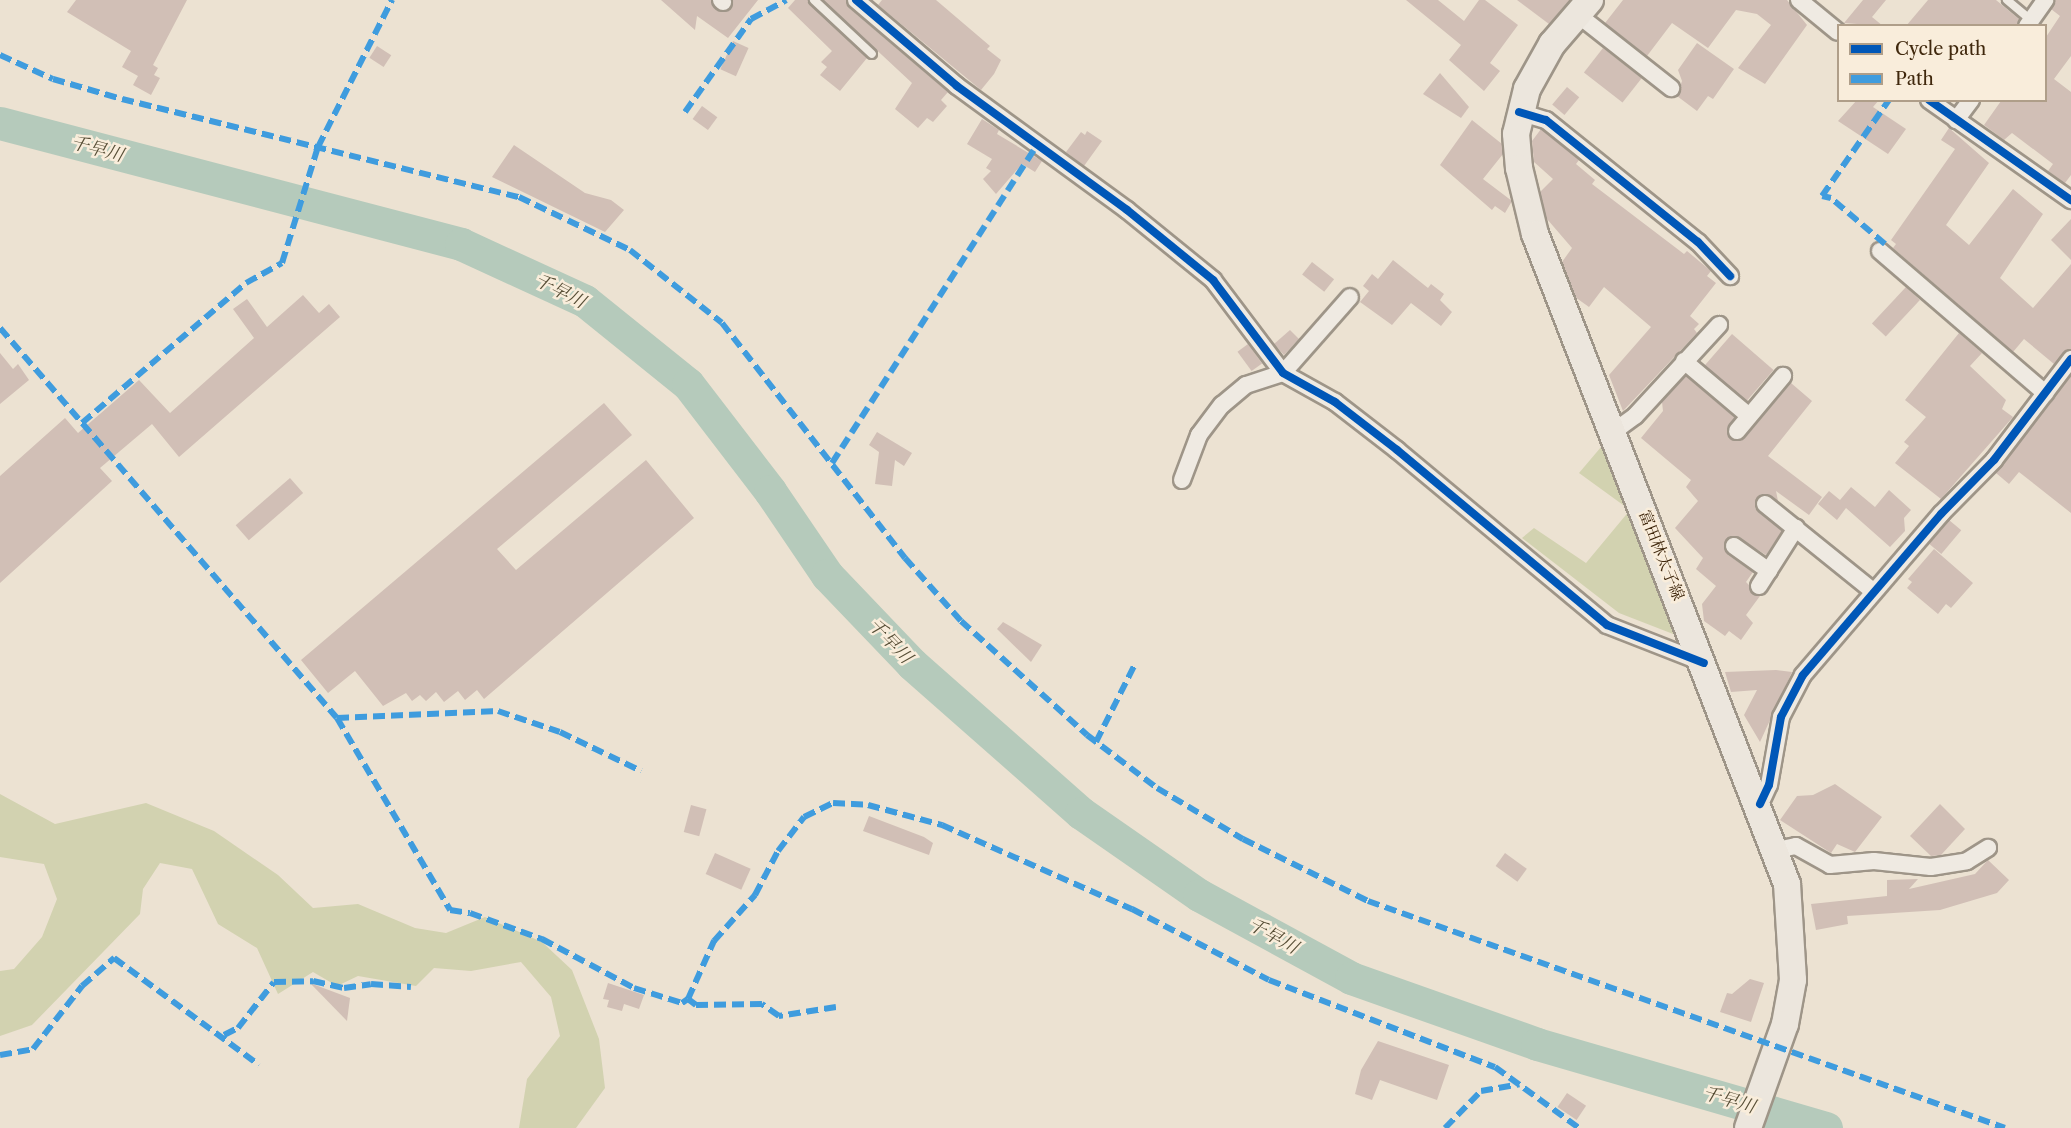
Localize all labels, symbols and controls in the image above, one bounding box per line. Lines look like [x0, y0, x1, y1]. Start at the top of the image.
legend [1837, 24, 2047, 102]
text: Cycle path [1895, 38, 1986, 60]
text: Path [1895, 68, 1934, 90]
water label: 千早川 [68, 132, 126, 166]
water label: 千早川 [531, 269, 589, 313]
street label: 富田林太子線 [1635, 507, 1689, 603]
water label: 千早川 [863, 614, 917, 668]
water label: 千早川 [1244, 913, 1302, 959]
water label: 千早川 [1700, 1082, 1758, 1118]

